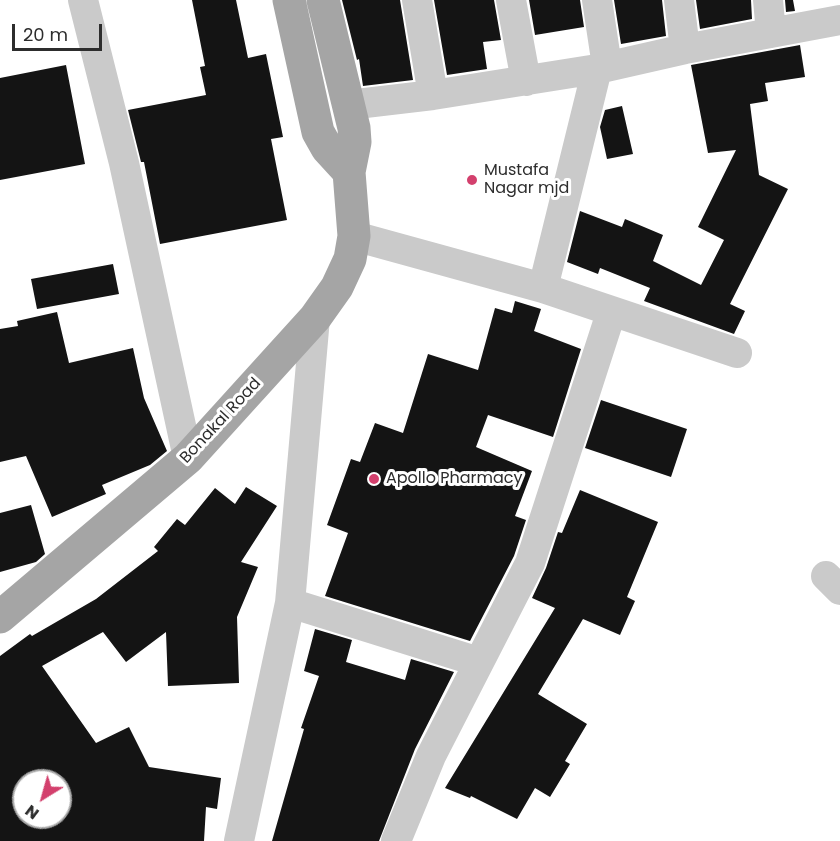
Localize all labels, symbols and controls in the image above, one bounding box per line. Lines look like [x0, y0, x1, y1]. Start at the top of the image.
scale bar [15, 12, 105, 50]
text: 20 m [23, 22, 68, 47]
place label: Mustafa Nagar mjd [484, 161, 569, 199]
marker: Mustafa Nagar mjd [465, 173, 479, 187]
street label: Bonakal Road [176, 374, 266, 468]
place label: Apollo Pharmacy [386, 469, 523, 489]
marker: Apollo Pharmacy [367, 472, 381, 486]
north arrow [12, 769, 72, 829]
text: N [20, 799, 44, 825]

